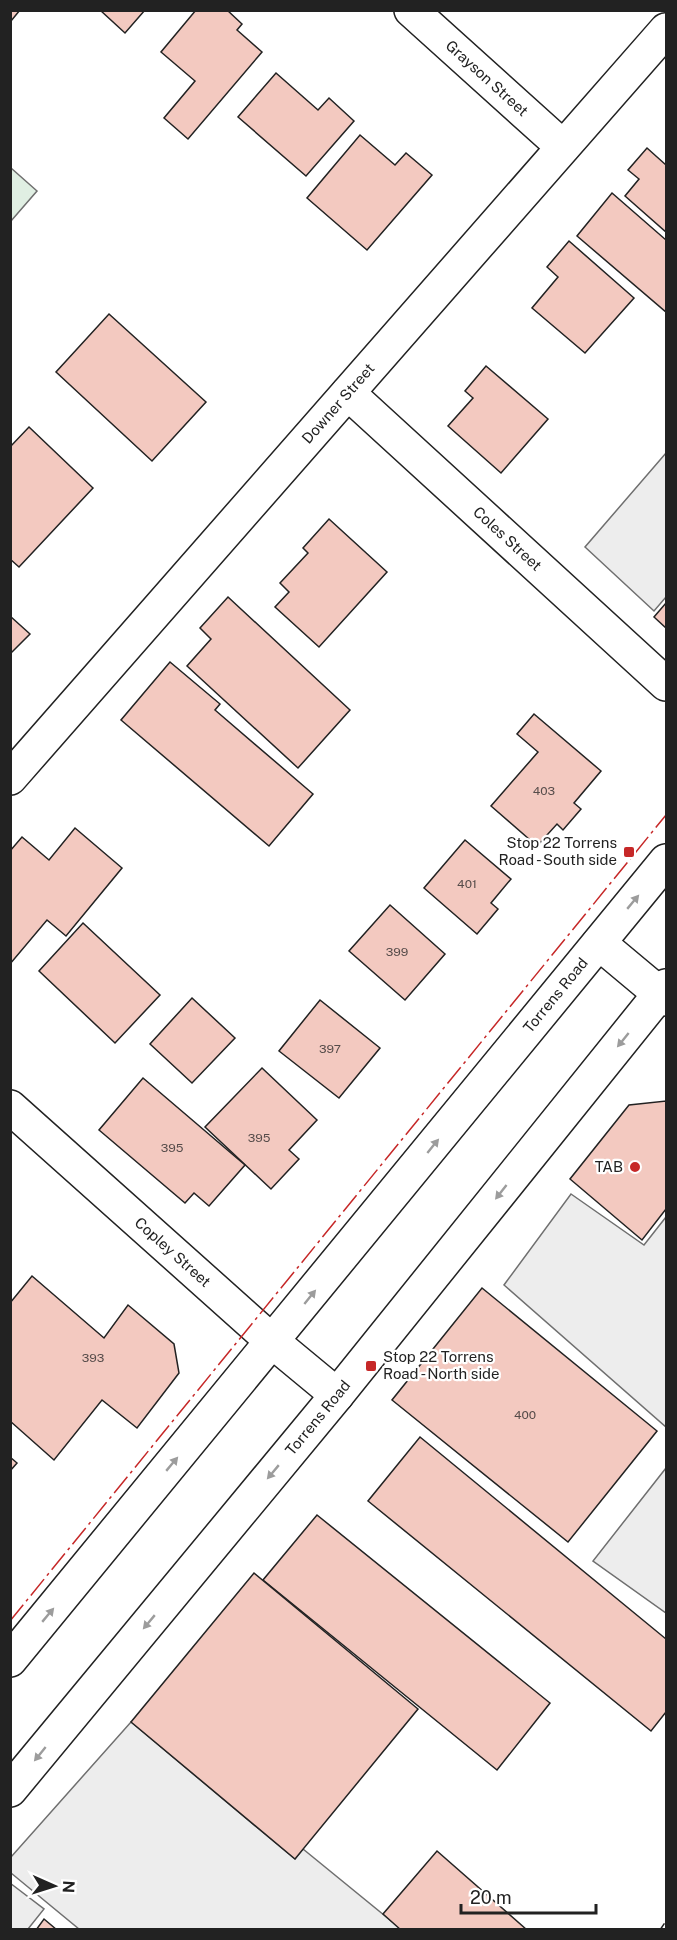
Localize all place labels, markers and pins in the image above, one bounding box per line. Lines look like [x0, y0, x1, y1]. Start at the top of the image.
place label: Stop 22 Torrens Road - South side [499, 834, 617, 868]
marker: Stop 22 Torrens Road - South side [622, 845, 636, 859]
place label: TAB [595, 1158, 623, 1175]
marker: TAB [628, 1160, 642, 1174]
place label: Stop 22 Torrens Road - North side [383, 1348, 500, 1382]
marker: Stop 22 Torrens Road - North side [364, 1359, 378, 1373]

